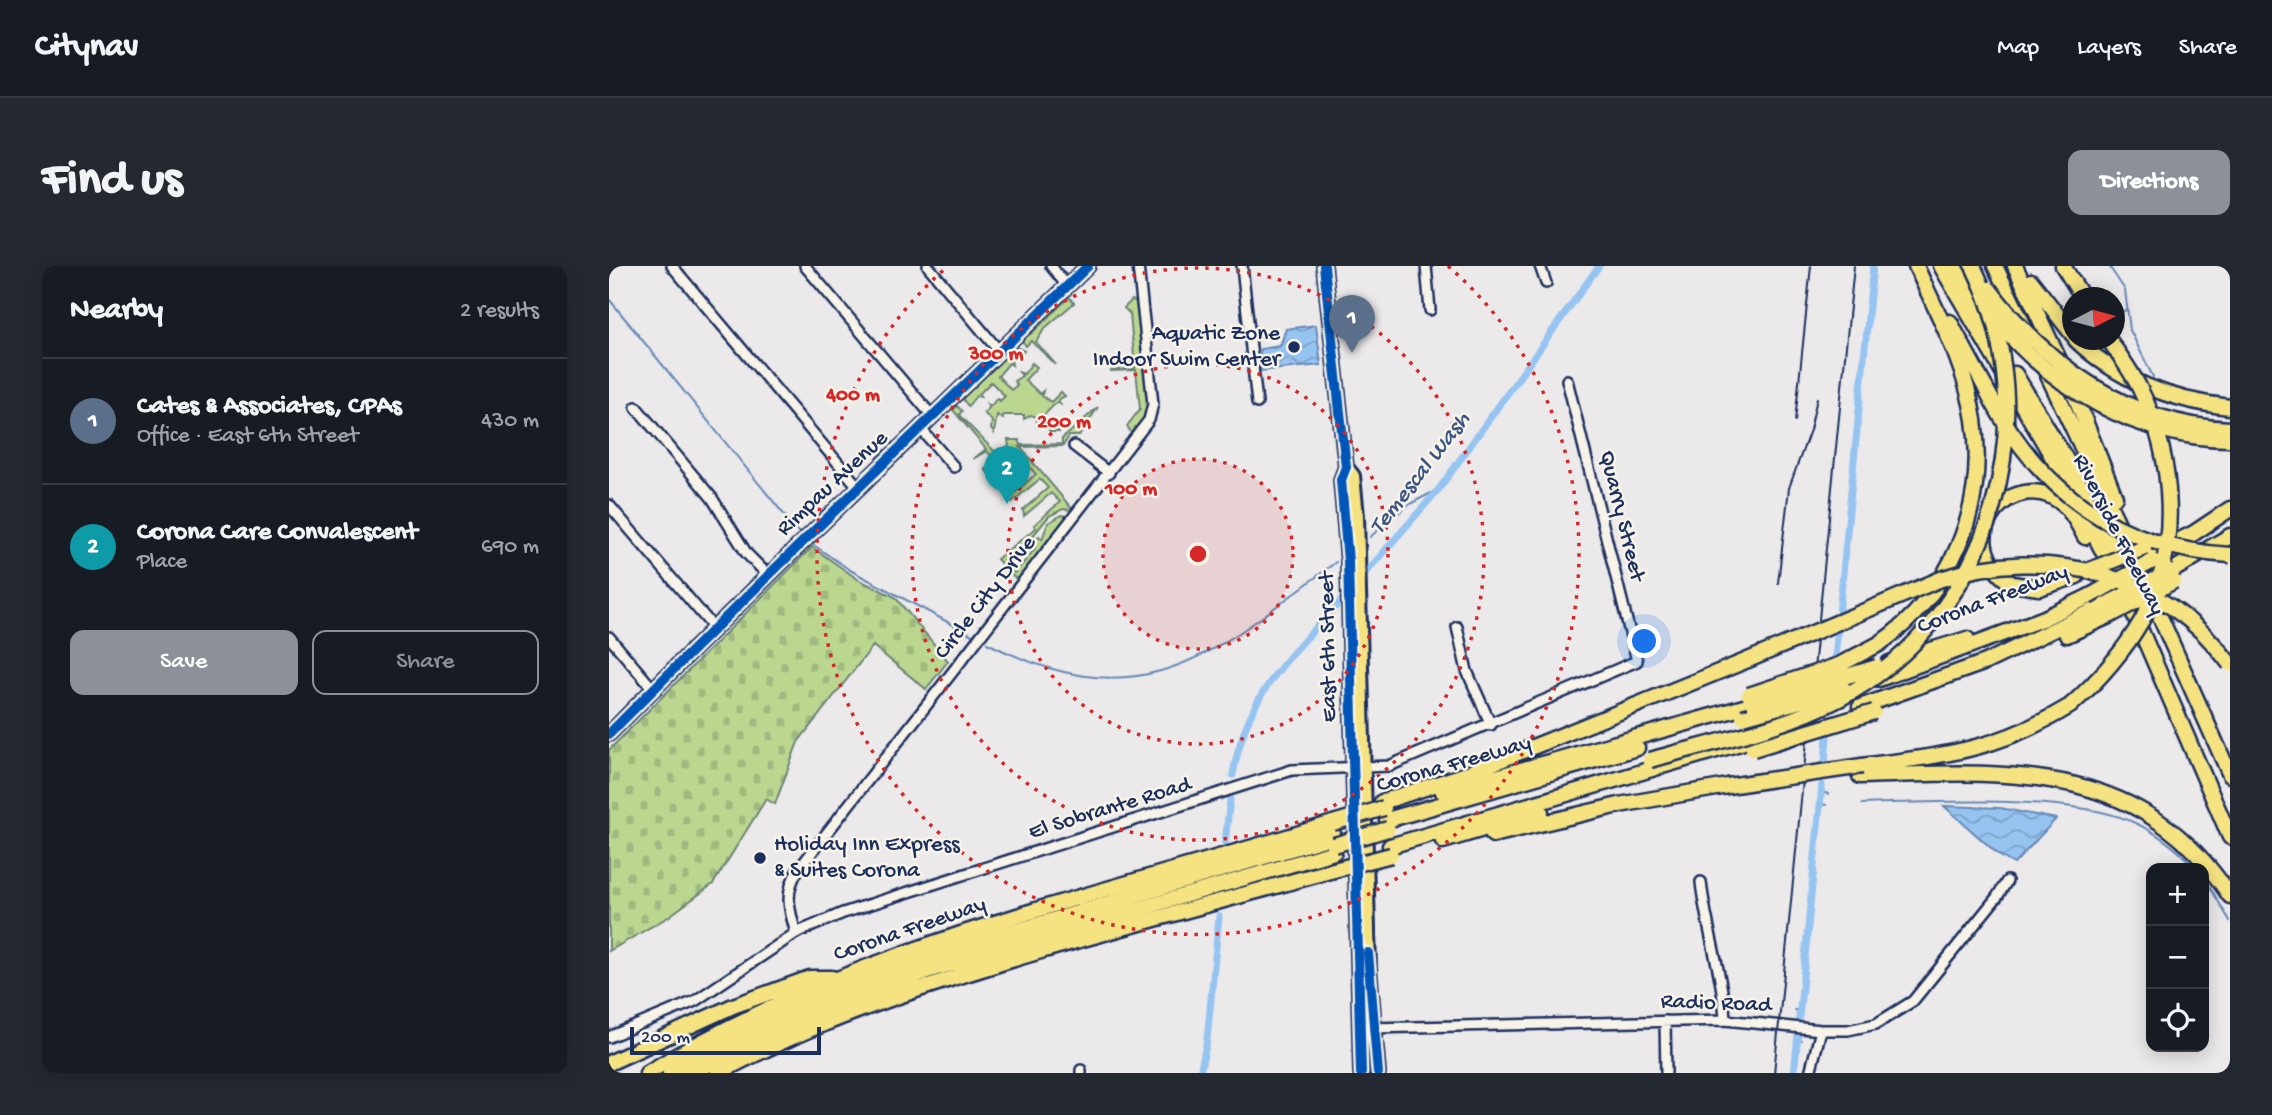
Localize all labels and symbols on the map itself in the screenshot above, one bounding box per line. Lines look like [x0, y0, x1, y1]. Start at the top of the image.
north arrow [2062, 287, 2125, 350]
pin: 1 [1329, 295, 1375, 353]
place label: Aquatic Zone Indoor Swim Center [1093, 321, 1282, 374]
marker: Aquatic Zone Indoor Swim Center [1286, 339, 1302, 355]
text: 300 m [968, 343, 1023, 368]
text: 400 m [825, 384, 880, 409]
water label: Temescal Wash [1364, 406, 1479, 541]
text: 200 m [1037, 411, 1091, 436]
street label: Rimpau Avenue [772, 425, 895, 543]
pin: 2 [984, 446, 1030, 504]
street label: Quarry Street [1592, 448, 1651, 586]
street label: Riverside Freeway [2066, 450, 2170, 620]
text: 100 m [1104, 478, 1157, 503]
street label: Circle City Drive [929, 530, 1043, 665]
centre of rings [1186, 542, 1210, 566]
street label: Corona Freeway [1914, 559, 2072, 641]
street label: East 6th Street [1314, 570, 1344, 723]
your location [1627, 624, 1661, 658]
street label: Corona Freeway [1374, 730, 1534, 800]
street label: El Sobrante Road [1026, 771, 1196, 847]
place label: Holiday Inn Express & Suites Corona [774, 832, 960, 885]
marker: Holiday Inn Express & Suites Corona [752, 850, 768, 866]
street label: Corona Freeway [830, 891, 990, 969]
street label: Radio Road [1660, 989, 1773, 1019]
scale bar [630, 1024, 821, 1056]

